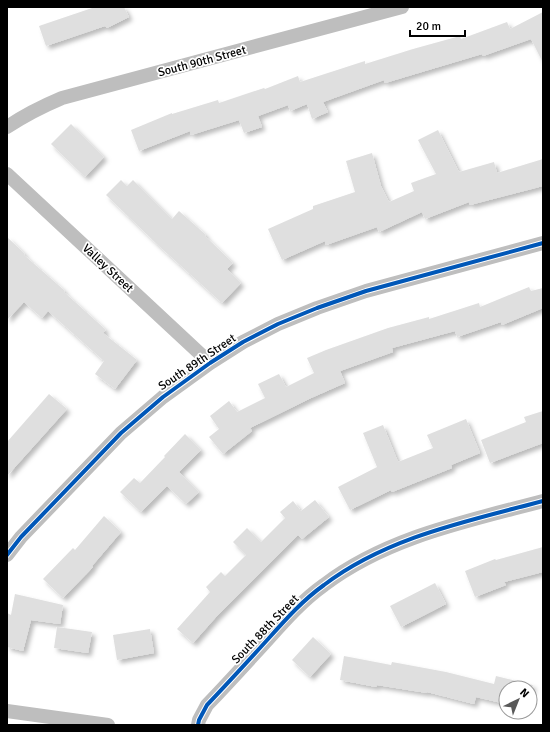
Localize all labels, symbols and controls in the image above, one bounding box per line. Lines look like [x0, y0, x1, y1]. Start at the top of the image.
scale bar [410, 12, 465, 38]
text: 20 m [416, 19, 441, 34]
street label: South 90th Street [157, 43, 248, 80]
street label: Valley Street [79, 241, 136, 296]
street label: South 89th Street [156, 331, 239, 394]
street label: South 88th Street [229, 592, 302, 667]
north arrow [498, 680, 538, 720]
text: N [517, 686, 532, 700]

